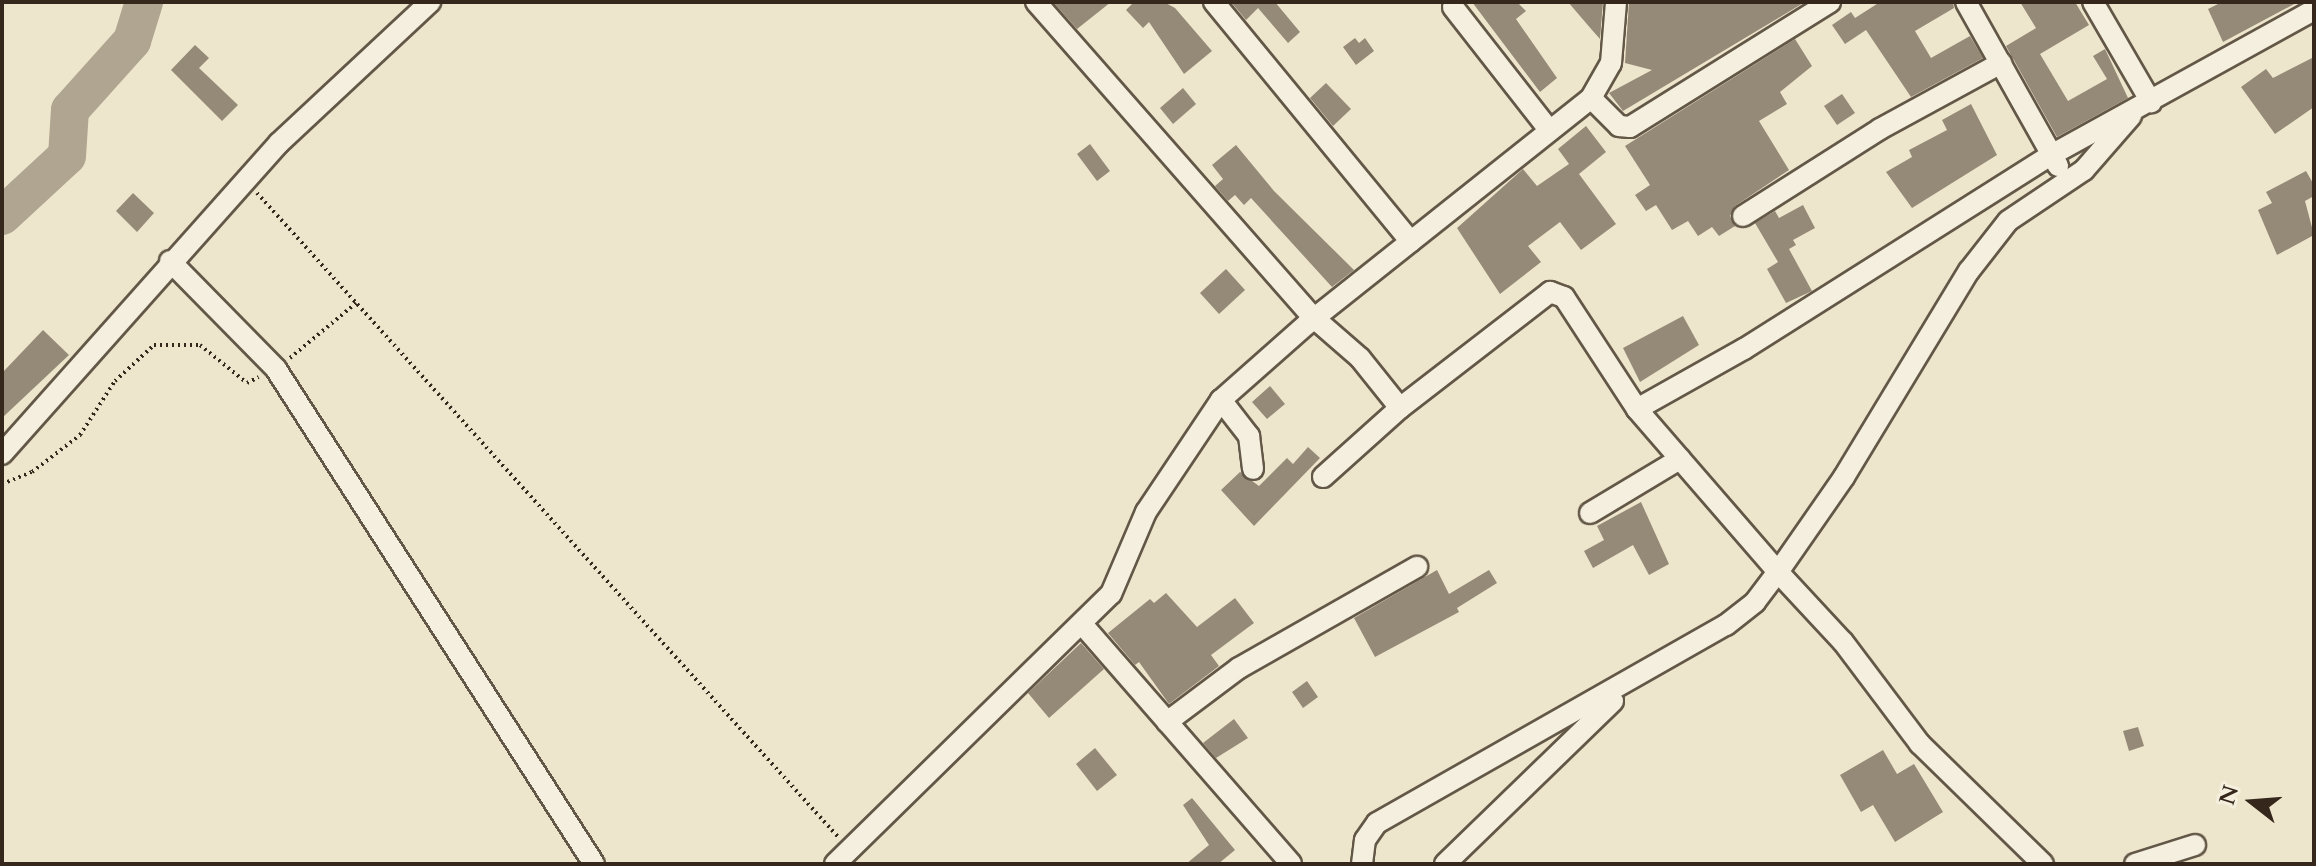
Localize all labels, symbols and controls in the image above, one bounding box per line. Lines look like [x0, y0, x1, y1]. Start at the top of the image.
north arrow [2212, 762, 2292, 842]
text: N [2212, 781, 2246, 808]

